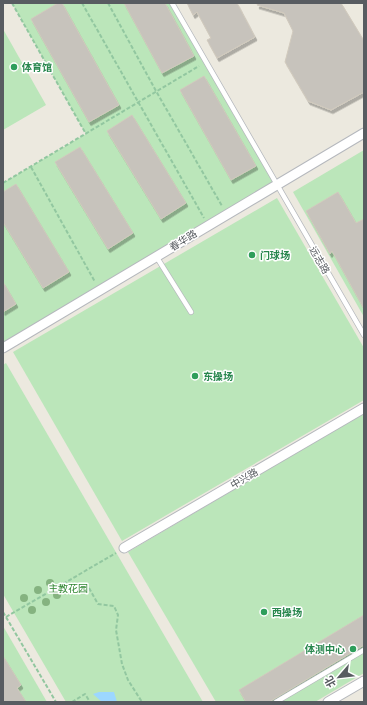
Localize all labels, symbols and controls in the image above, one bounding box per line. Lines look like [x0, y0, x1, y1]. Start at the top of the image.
marker: 体育馆 [9, 62, 19, 72]
place label: 体育馆 [21, 62, 52, 73]
street label: 春华路 [168, 228, 199, 253]
street label: 远志路 [307, 245, 332, 276]
marker: 门球场 [247, 250, 257, 260]
place label: 门球场 [260, 250, 290, 261]
marker: 东操场 [190, 371, 200, 381]
place label: 东操场 [203, 371, 233, 382]
street label: 中兴路 [229, 466, 260, 491]
park label: 主教花园 [48, 583, 88, 594]
marker: 西操场 [259, 607, 269, 617]
place label: 西操场 [272, 607, 302, 618]
place label: 体测中心 [304, 643, 345, 655]
marker: 体测中心 [348, 644, 358, 654]
north arrow [319, 657, 359, 697]
text: 北 [322, 674, 339, 689]

